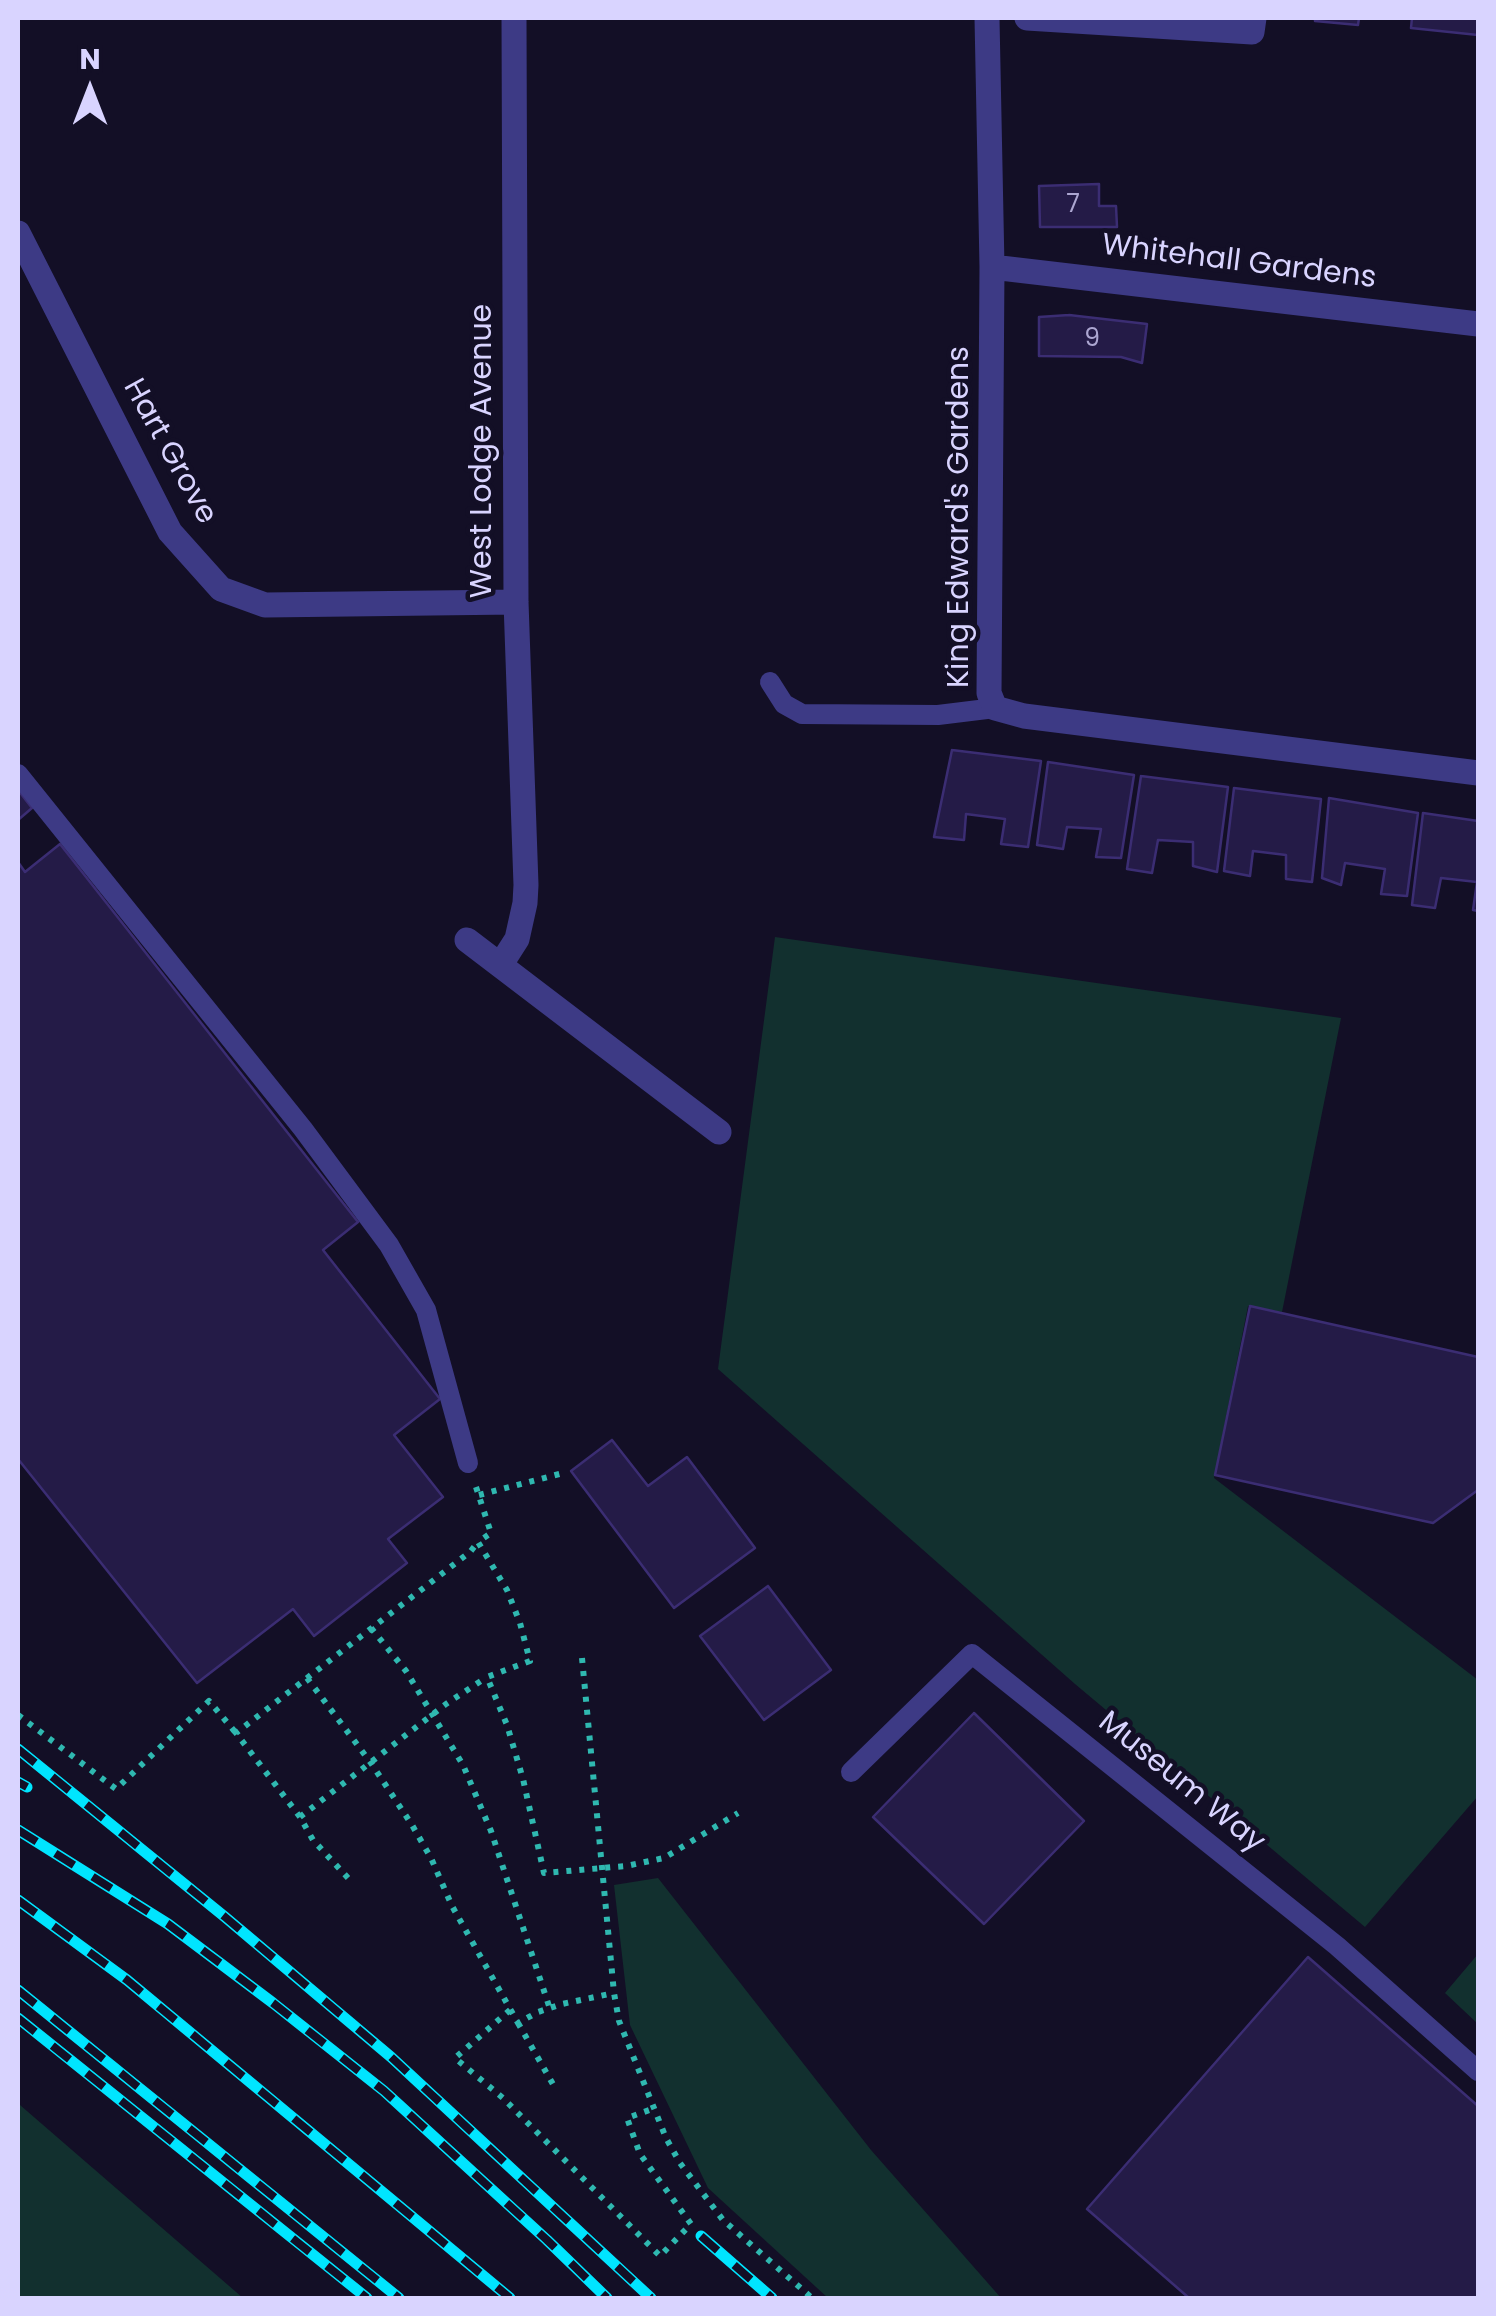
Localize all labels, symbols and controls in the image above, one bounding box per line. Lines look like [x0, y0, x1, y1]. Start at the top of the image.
north arrow [40, 40, 140, 140]
text: N [79, 40, 101, 79]
house number: 7 [1066, 191, 1080, 221]
street label: Whitehall Gardens [1100, 228, 1378, 298]
street label: West Lodge Avenue [465, 304, 501, 598]
house number: 9 [1084, 325, 1100, 355]
street label: King Edward's Gardens [942, 346, 978, 688]
street label: Hart Grove [114, 373, 224, 531]
street label: Museum Way [1090, 1705, 1272, 1861]

